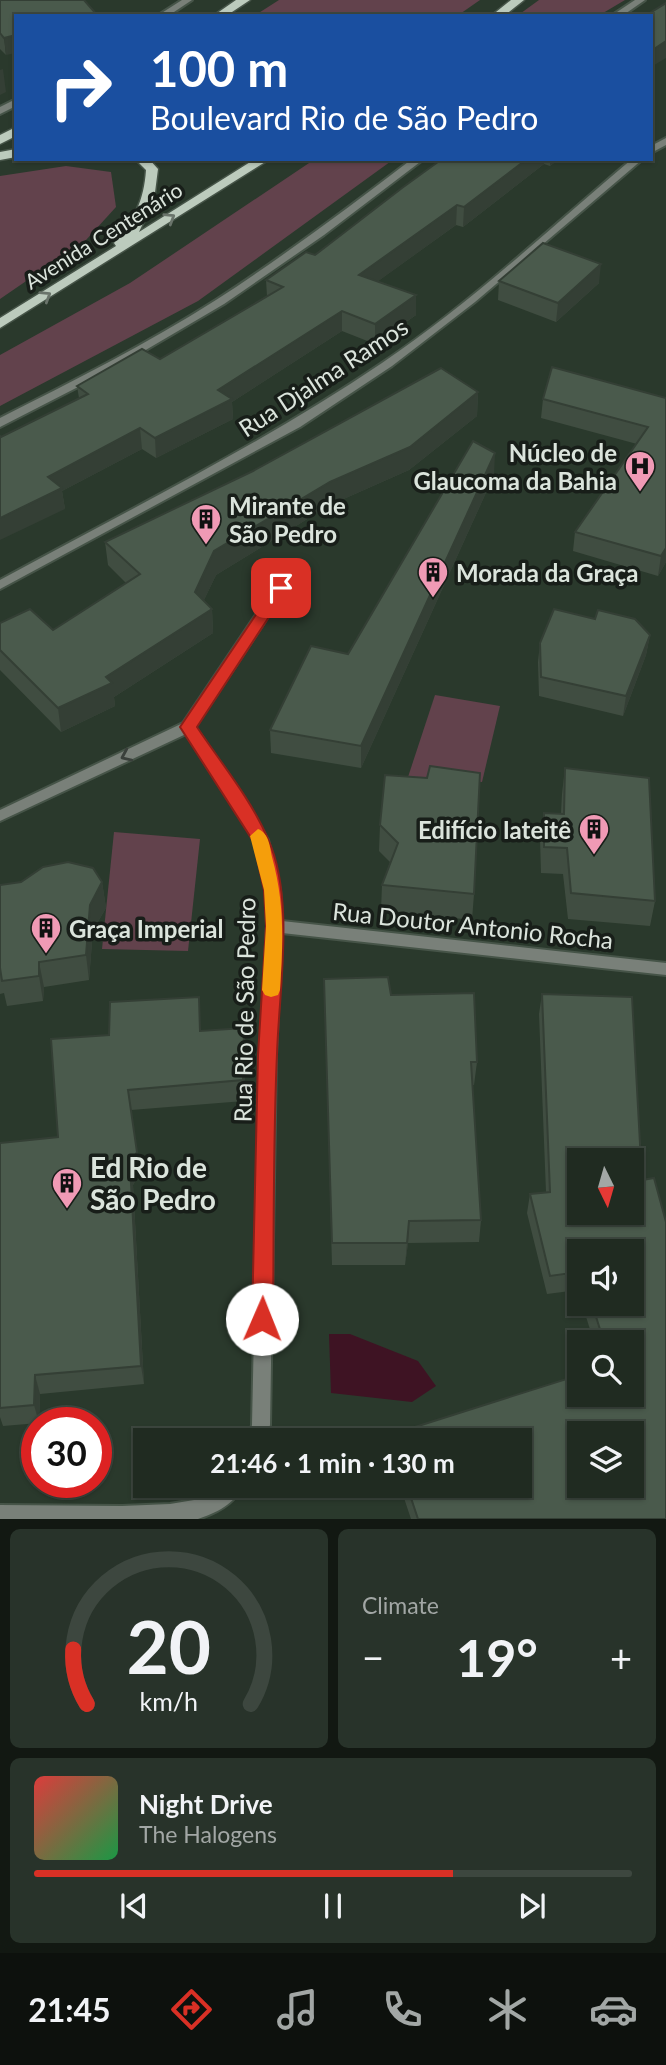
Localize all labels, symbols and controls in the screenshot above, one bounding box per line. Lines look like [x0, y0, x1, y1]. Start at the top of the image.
text: 100 m [150, 39, 288, 97]
icon: right [35, 42, 126, 133]
text: Boulevard Rio de São Pedro [150, 98, 538, 137]
street label: Avenida Centenário [20, 176, 187, 294]
one-way arrow [163, 214, 176, 227]
one-way arrow [38, 291, 51, 304]
street label: Rua Djalma Ramos [233, 312, 413, 442]
place label: Núcleo de Glaucoma da Bahia [413, 438, 617, 495]
hospital icon: Núcleo de Glaucoma da Bahia [623, 449, 657, 493]
place label: Mirante de São Pedro [229, 491, 346, 548]
building icon: Mirante de São Pedro [189, 502, 223, 546]
building icon: Morada da Graça [416, 555, 450, 599]
pin [251, 558, 311, 618]
place label: Morada da Graça [456, 558, 638, 587]
icon: arrive [262, 569, 300, 607]
one-way arrow [121, 748, 133, 762]
building icon: Edifício Iateitê [577, 812, 611, 856]
place label: Edifício Iateitê [418, 815, 571, 844]
street label: Rua Doutor Antonio Rocha [331, 896, 615, 954]
street label: Rua Rio de São Pedro [228, 897, 260, 1123]
building icon: Graça Imperial [29, 911, 63, 955]
place label: Graça Imperial [69, 914, 224, 943]
north arrow [567, 1148, 644, 1225]
map controls [567, 1148, 644, 1498]
place label: Ed Rio de São Pedro [90, 1150, 216, 1216]
building icon: Ed Rio de São Pedro [50, 1166, 84, 1210]
button: sound [567, 1239, 644, 1316]
position arrow [225, 1282, 299, 1356]
button: search [567, 1330, 644, 1407]
speed limit sign: 30 [21, 1407, 112, 1498]
button: layers [567, 1421, 644, 1498]
text: 21:46 · 1 min · 130 m [210, 1447, 455, 1479]
text: Climate [362, 1591, 439, 1619]
text: 20 [127, 1603, 211, 1691]
text: 19° [456, 1626, 538, 1688]
text: − [362, 1634, 384, 1680]
text: + [610, 1634, 632, 1680]
text: km/h [140, 1686, 198, 1716]
text: Night Drive [139, 1788, 273, 1820]
text: The Halogens [139, 1820, 277, 1848]
icon: previous [115, 1887, 153, 1925]
icon: pause [314, 1887, 352, 1925]
icon: next [513, 1887, 551, 1925]
icon: directions [167, 1985, 216, 2034]
icon: music [273, 1985, 322, 2034]
icon: phone [378, 1985, 427, 2034]
icon: climate [483, 1985, 532, 2034]
icon: car [589, 1985, 638, 2034]
text: 21:45 [28, 1990, 111, 2029]

